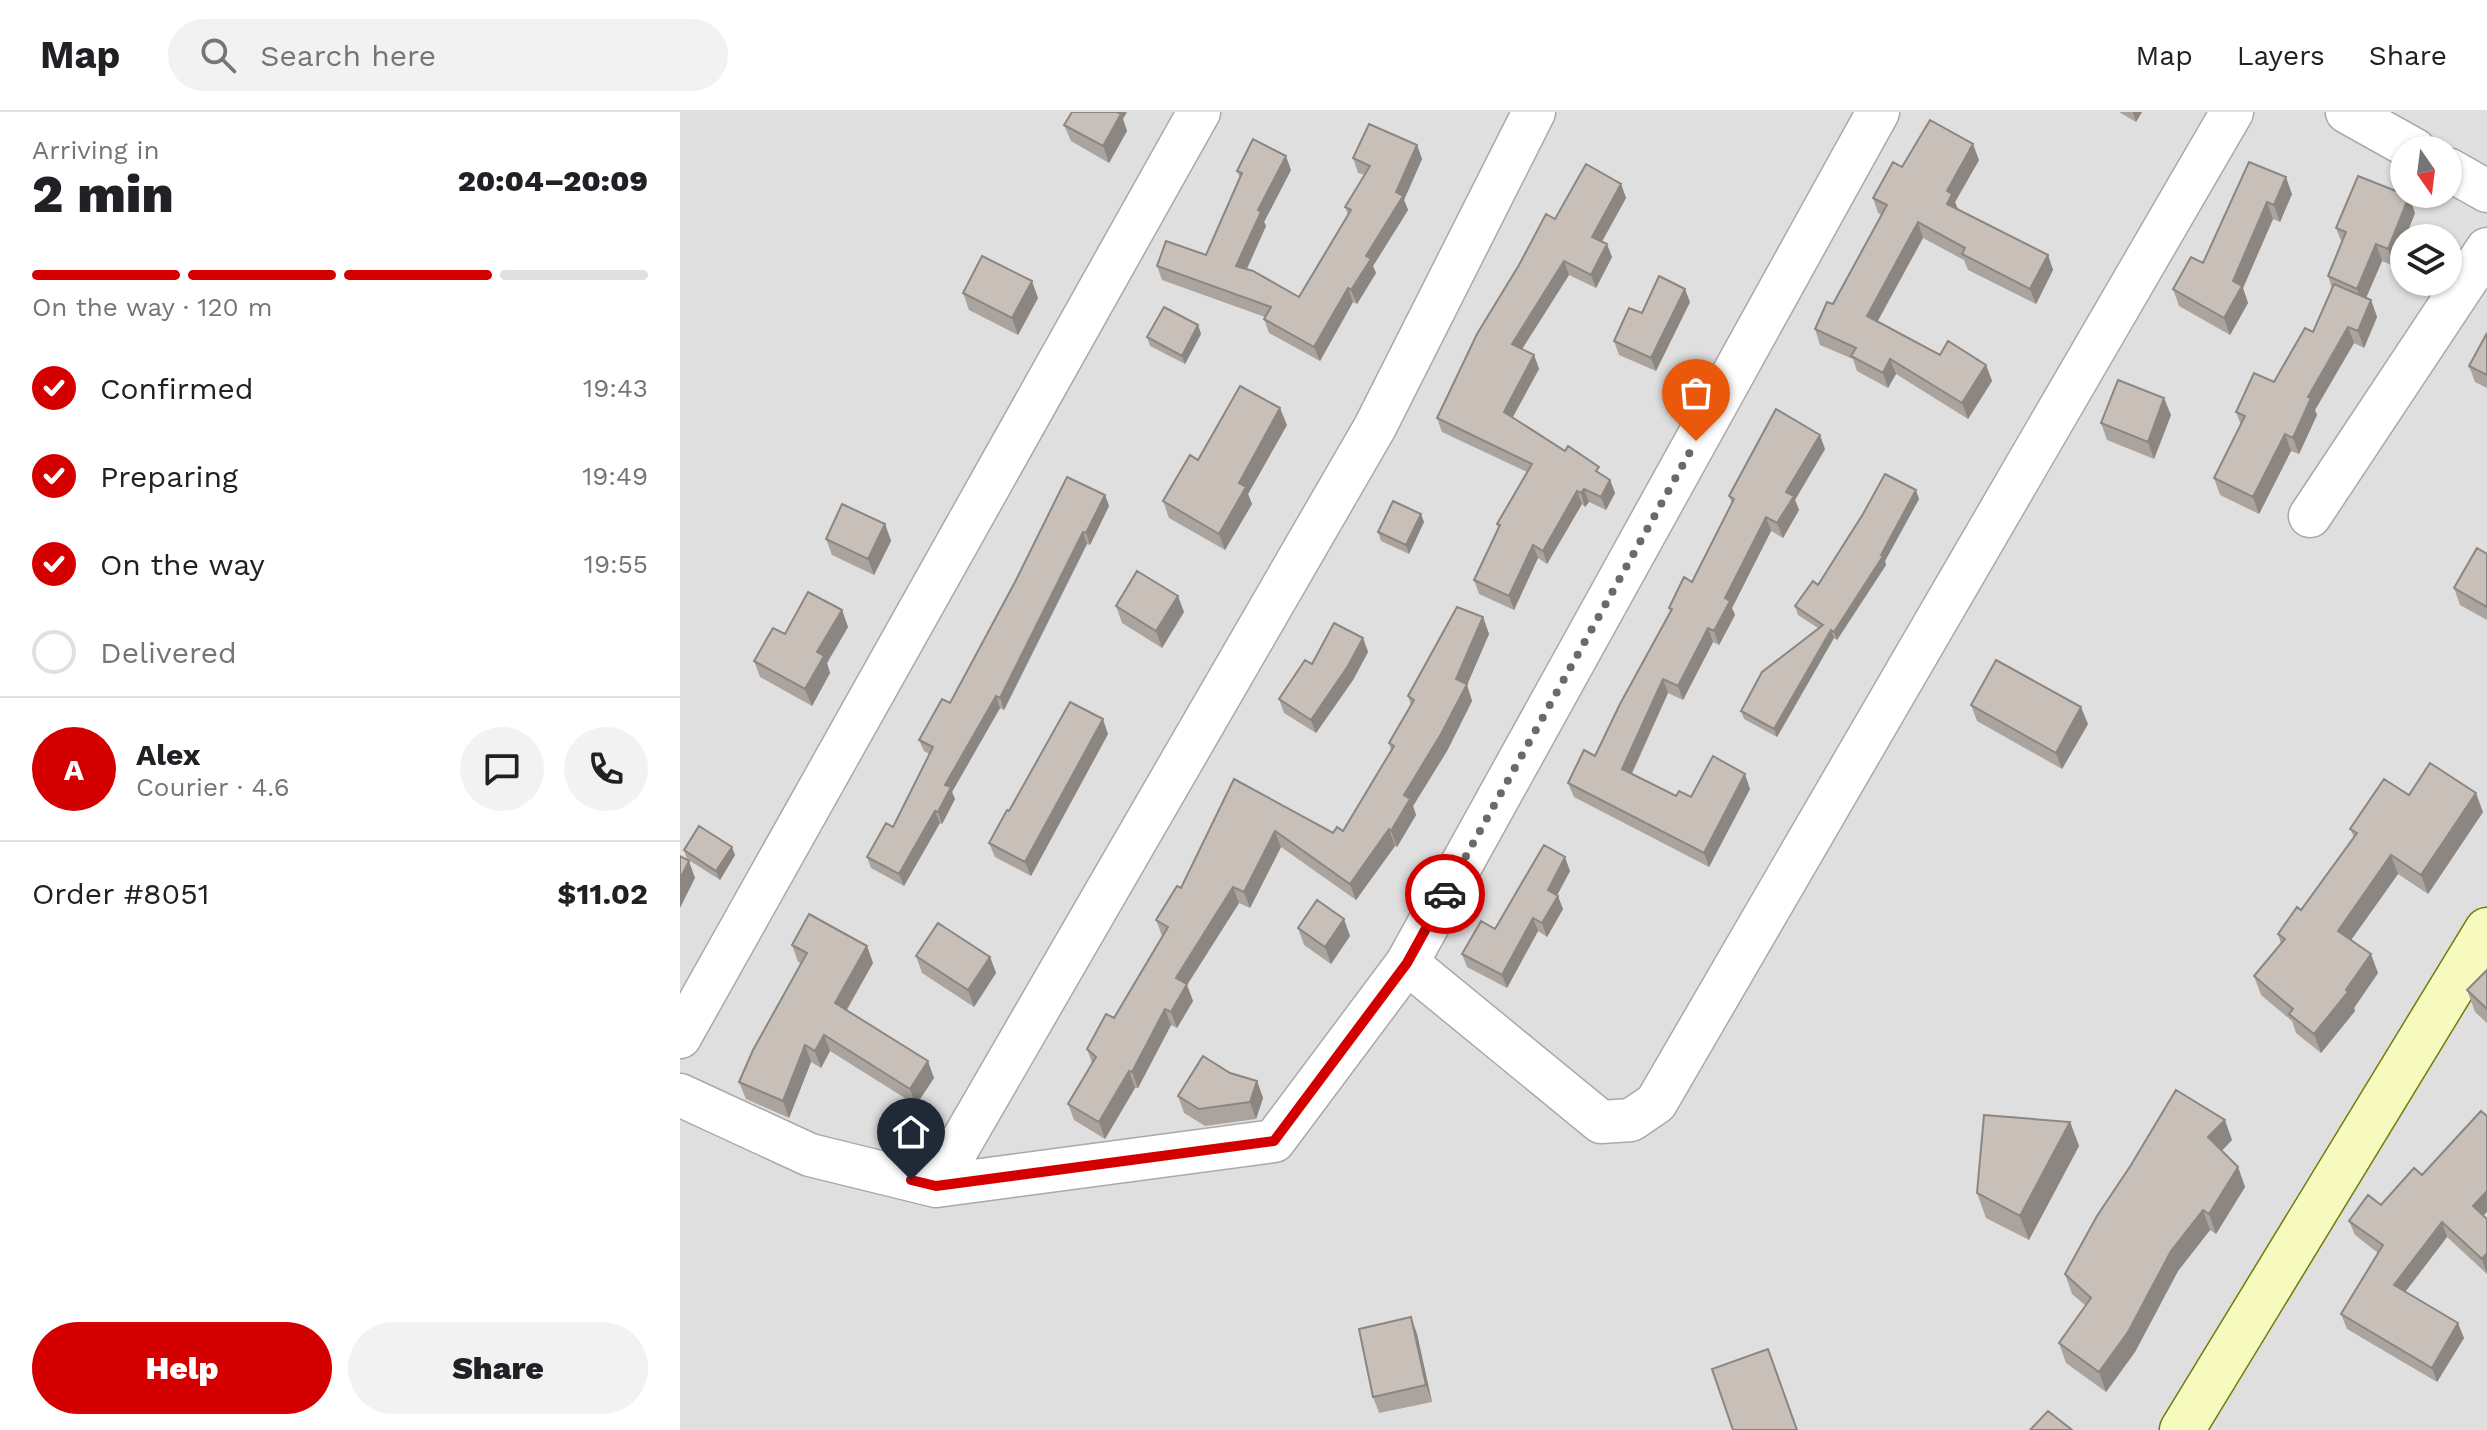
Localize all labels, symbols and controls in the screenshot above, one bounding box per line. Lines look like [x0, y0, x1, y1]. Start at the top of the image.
search box [168, 19, 728, 91]
text: Map [40, 33, 120, 77]
icon: search [196, 33, 240, 77]
text: Search here [260, 38, 436, 73]
text: Map [2136, 39, 2193, 72]
text: Layers [2237, 39, 2325, 72]
text: Share [2369, 39, 2447, 72]
text: Arriving in [32, 135, 160, 165]
north arrow [2390, 136, 2462, 208]
map controls [2390, 136, 2462, 296]
text: 20:04–20:09 [458, 163, 648, 198]
text: 2 min [32, 164, 174, 225]
button: layers [2390, 224, 2462, 296]
text: On the way · 120 m [32, 292, 272, 322]
pin [1662, 359, 1730, 441]
icon: check [32, 366, 76, 410]
text: Confirmed [100, 371, 254, 406]
icon: bag [1674, 371, 1718, 415]
text: 19:43 [583, 373, 648, 403]
icon: check [32, 454, 76, 498]
text: Preparing [100, 459, 238, 494]
text: 19:49 [582, 461, 648, 491]
icon: check [32, 542, 76, 586]
text: On the way [100, 547, 265, 582]
text: 19:55 [584, 549, 648, 579]
text: Delivered [100, 635, 237, 670]
button: chat [460, 727, 544, 811]
button: phone [564, 727, 648, 811]
text: Alex [136, 737, 200, 772]
text: A [64, 752, 84, 787]
text: Courier · 4.6 [136, 772, 290, 802]
courier [1405, 854, 1485, 934]
icon: car [1423, 872, 1467, 916]
text: Order #8051 [32, 876, 209, 911]
text: $11.02 [557, 876, 648, 911]
pin [877, 1098, 945, 1180]
icon: home [889, 1110, 933, 1154]
button: Help [32, 1322, 332, 1414]
button: Share [348, 1322, 648, 1414]

